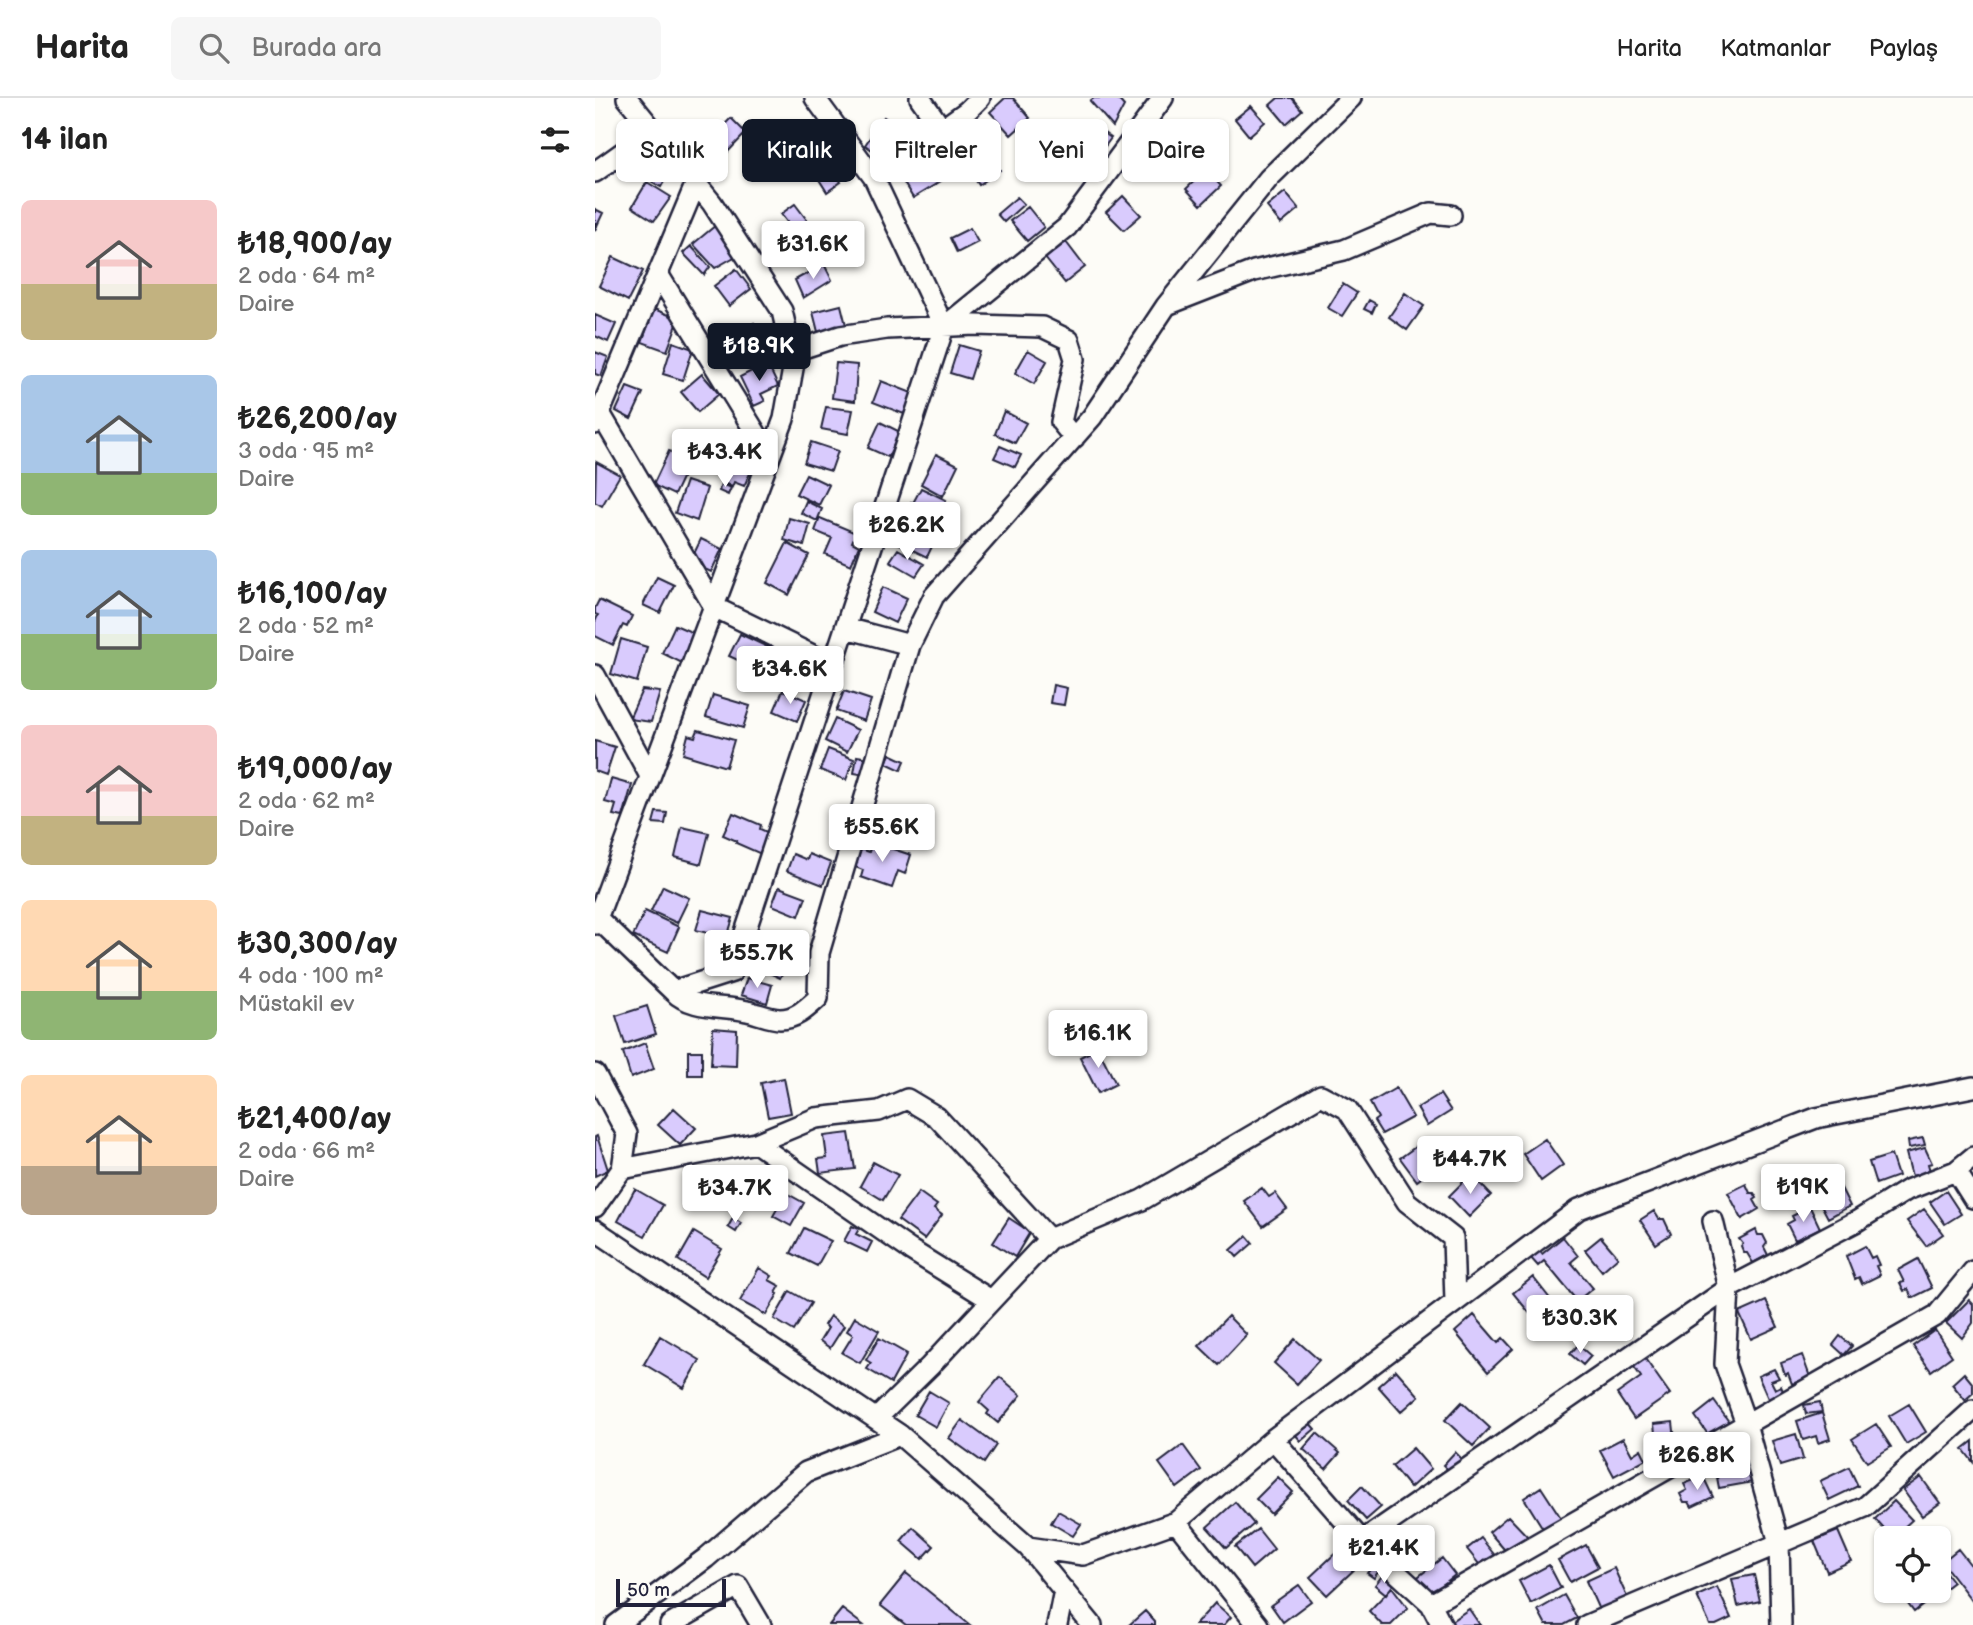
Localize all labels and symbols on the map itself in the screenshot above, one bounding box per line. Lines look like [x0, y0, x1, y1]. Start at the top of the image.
pin: ₺31.6K [756, 222, 870, 281]
pin: ₺18.9K [702, 324, 816, 383]
pin: ₺43.4K [668, 430, 782, 489]
pin: ₺26.2K [850, 503, 964, 562]
pin: ₺34.6K [733, 646, 847, 706]
pin: ₺55.6K [825, 804, 939, 864]
pin: ₺55.7K [700, 930, 814, 990]
pin: ₺16.1K [1041, 1010, 1155, 1070]
pin: ₺44.7K [1413, 1136, 1527, 1196]
pin: ₺19K [1762, 1164, 1844, 1224]
pin: ₺34.7K [678, 1166, 792, 1225]
pin: ₺30.3K [1523, 1296, 1637, 1355]
pin: ₺26.8K [1640, 1432, 1754, 1492]
pin: ₺21.4K [1327, 1526, 1441, 1585]
scale bar [616, 1576, 726, 1608]

